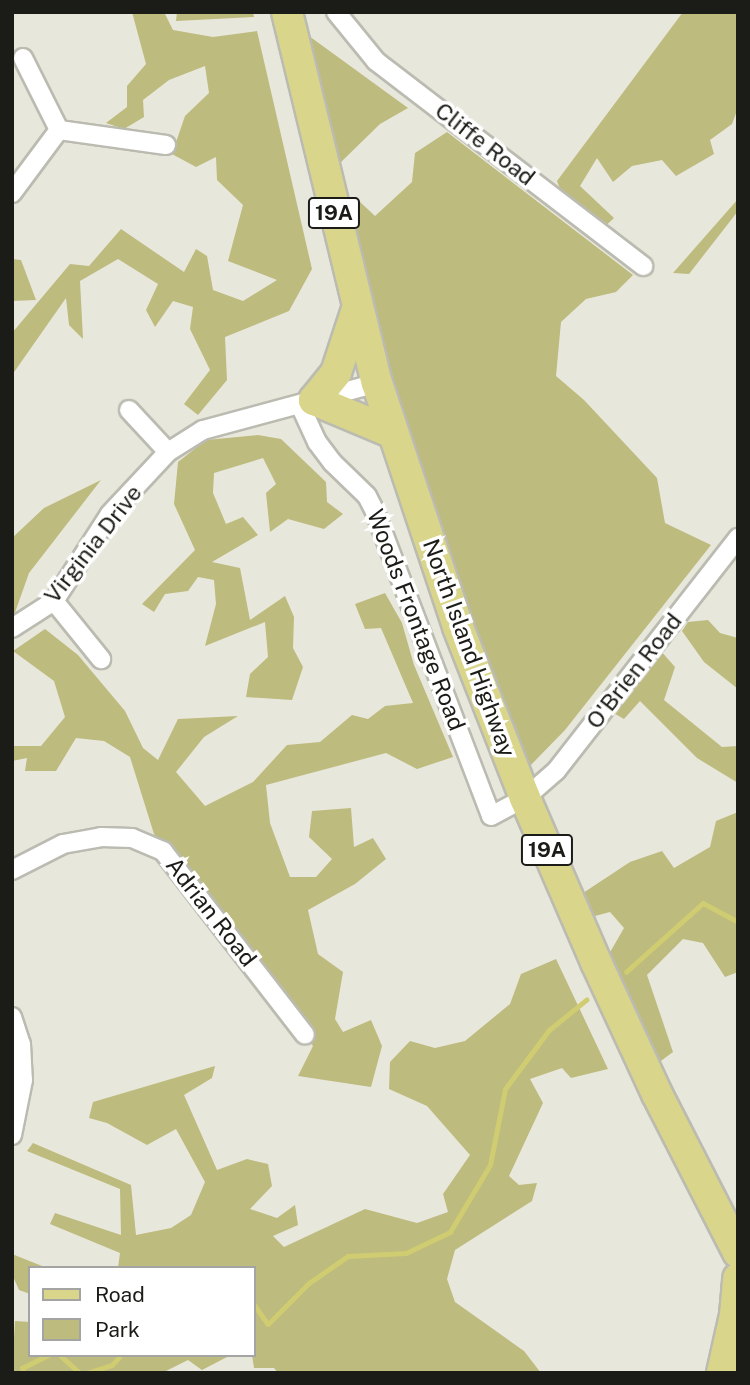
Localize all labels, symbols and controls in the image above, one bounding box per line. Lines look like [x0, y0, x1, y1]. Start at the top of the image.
street label: Cliffe Road [430, 97, 540, 191]
road number: 19A [308, 196, 360, 230]
street label: Virginia Drive [38, 479, 148, 609]
street label: Woods Frontage Road [361, 505, 471, 735]
street label: North Island Highway [417, 535, 521, 761]
street label: O'Brien Road [580, 608, 688, 734]
road number: 19A [521, 832, 573, 868]
street label: Adrian Road [160, 852, 262, 972]
legend [28, 1266, 256, 1357]
text: Road [95, 1282, 145, 1307]
text: Park [95, 1317, 140, 1342]

